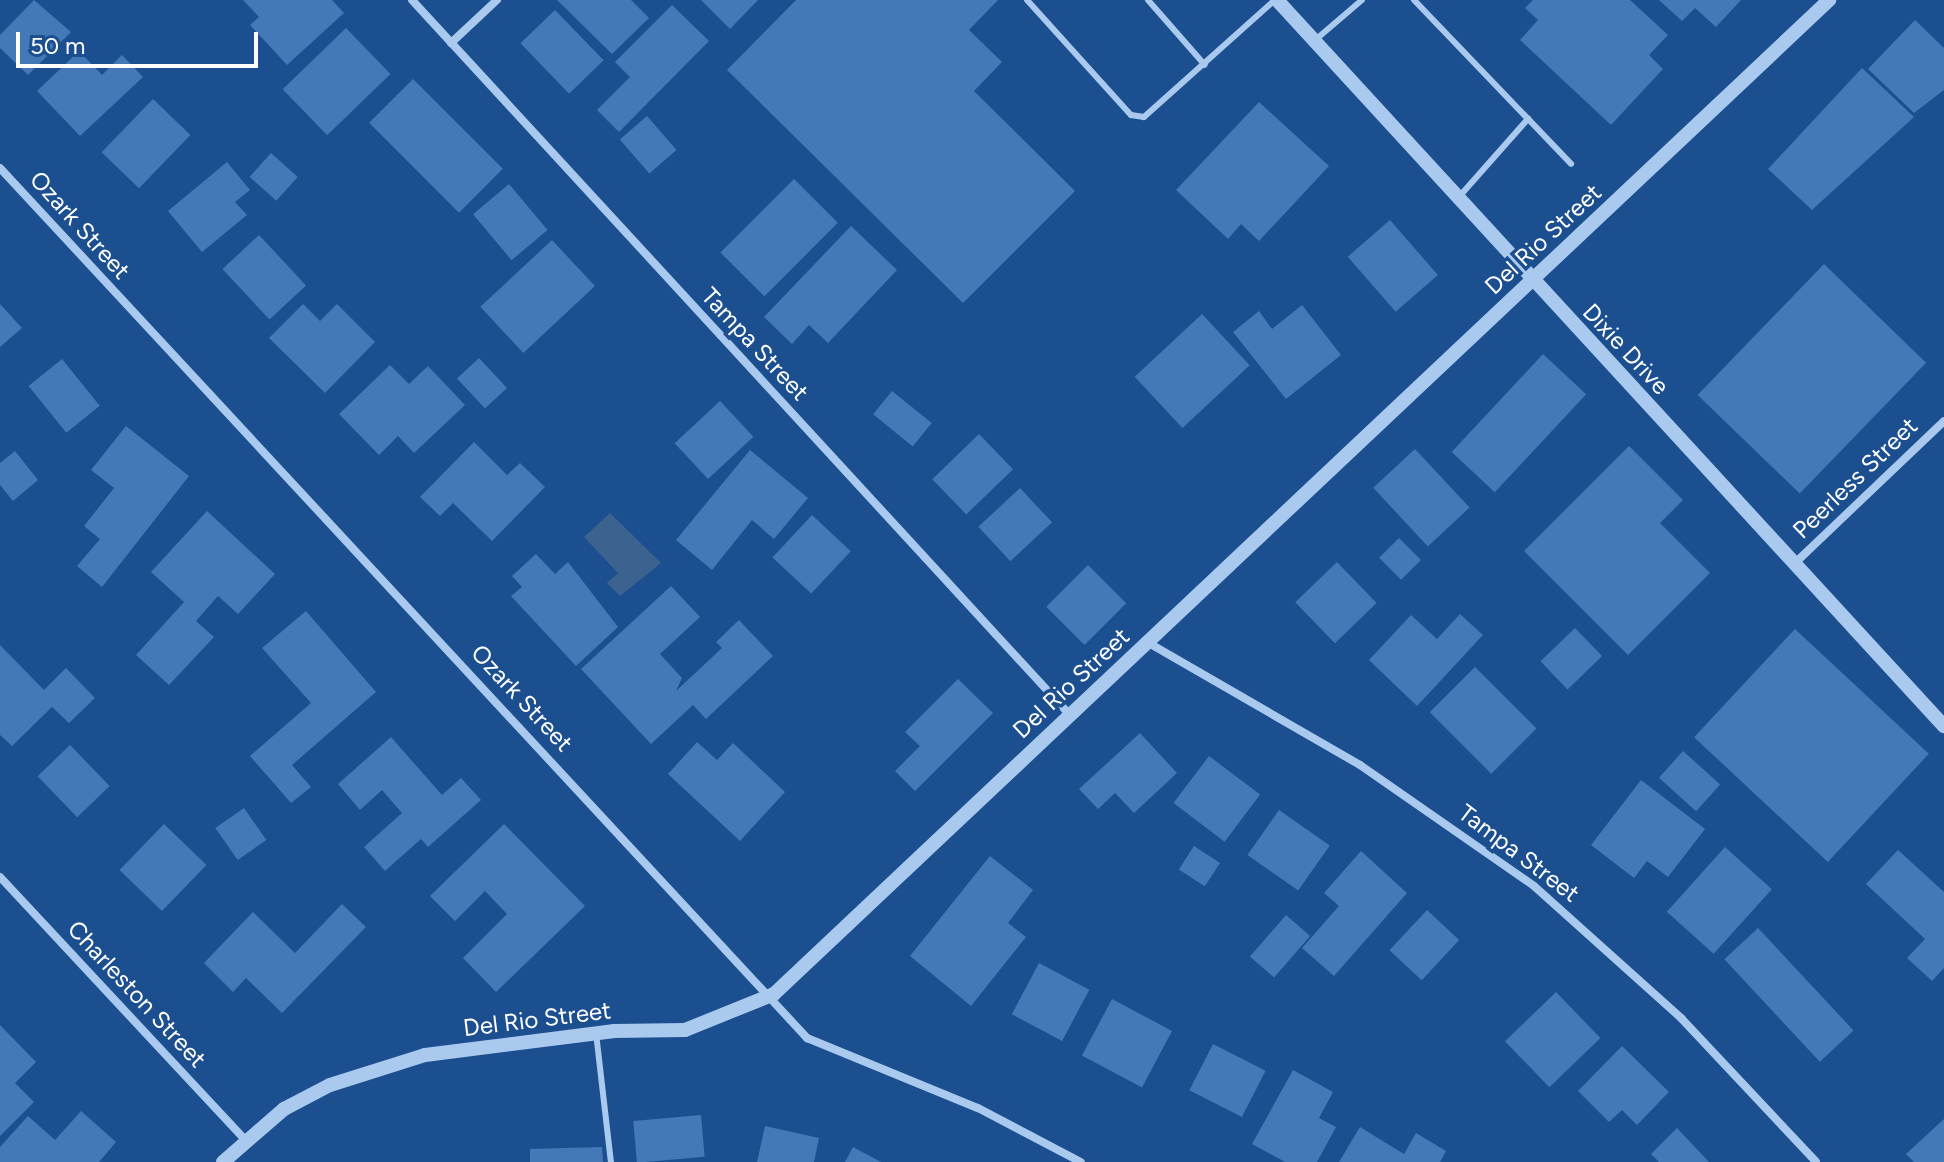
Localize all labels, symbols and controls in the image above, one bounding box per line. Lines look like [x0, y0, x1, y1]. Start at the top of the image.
scale bar [20, 16, 262, 66]
text: 50 m [30, 31, 86, 60]
street label: Ozark Street [24, 165, 136, 285]
street label: Del Rio Street [1479, 178, 1607, 300]
street label: Tampa Street [695, 282, 815, 406]
street label: Dixie Drive [1577, 298, 1675, 400]
street label: Peerless Street [1787, 411, 1923, 545]
street label: Del Rio Street [1007, 622, 1135, 744]
street label: Ozark Street [465, 639, 579, 757]
street label: Tampa Street [1453, 798, 1585, 908]
street label: Charleston Street [62, 915, 212, 1073]
street label: Del Rio Street [462, 996, 612, 1042]

